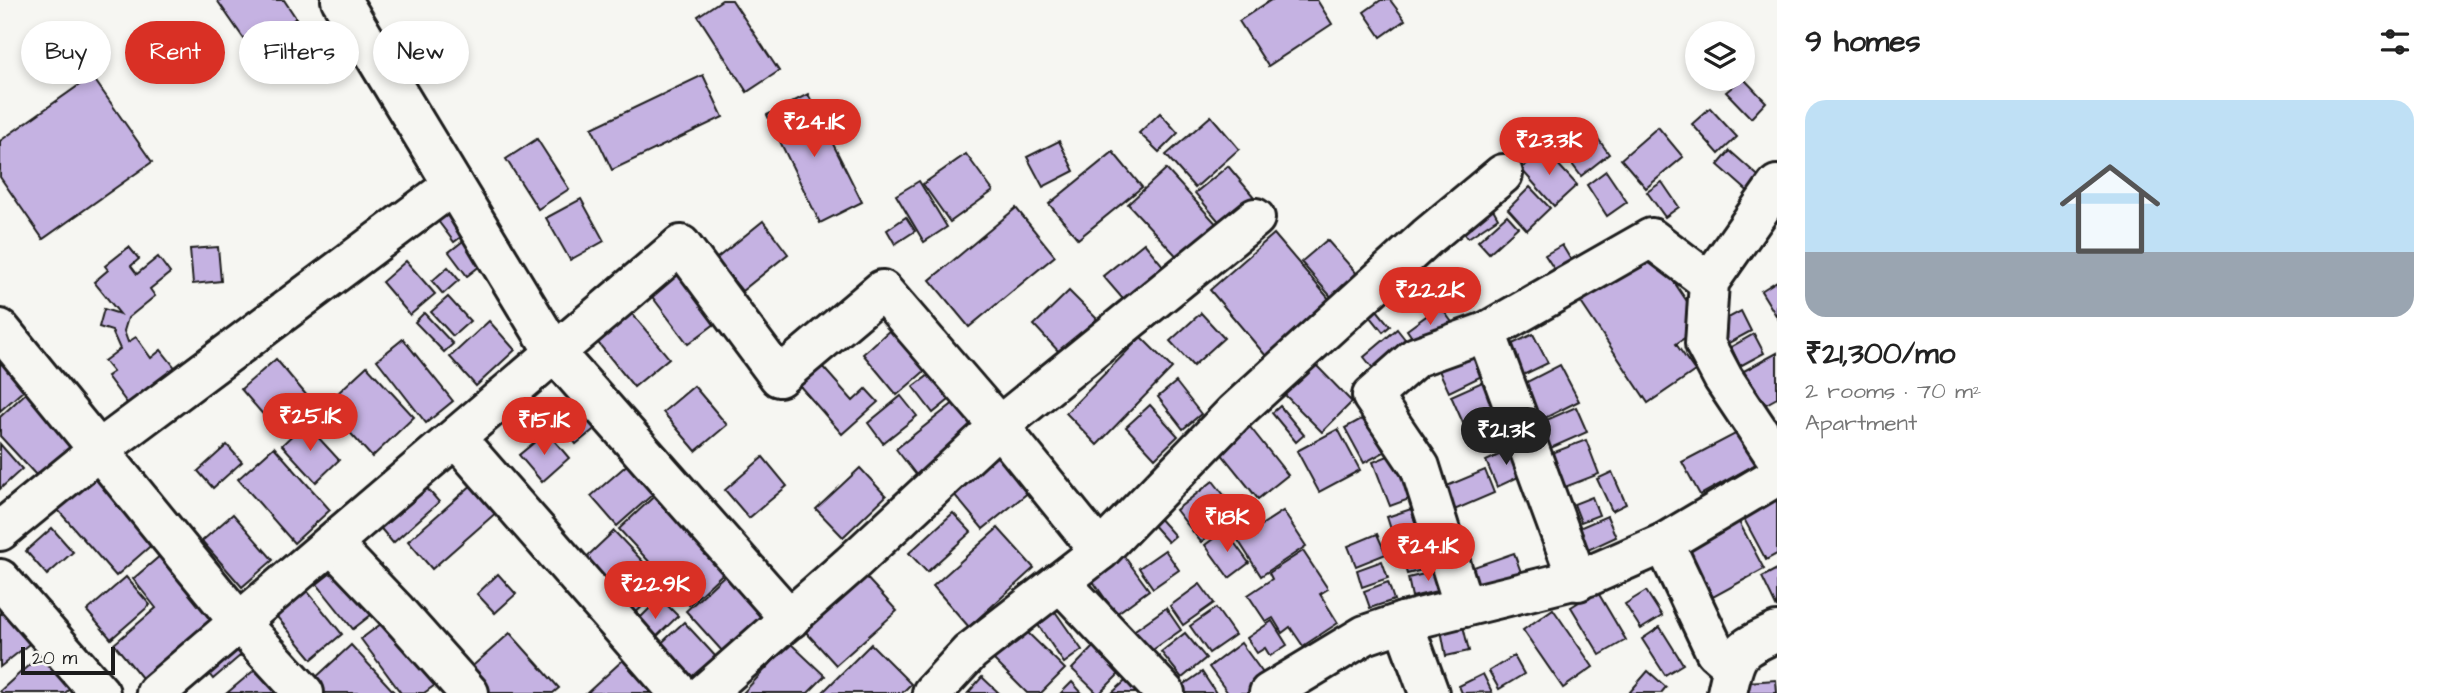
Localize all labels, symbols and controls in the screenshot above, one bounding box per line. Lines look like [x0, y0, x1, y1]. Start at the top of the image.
chip: Buy [21, 21, 111, 84]
chip: Rent [125, 21, 225, 84]
chip: Filters [239, 21, 359, 84]
chip: New [373, 21, 469, 84]
map controls [1685, 21, 1755, 91]
button: layers [1685, 21, 1755, 91]
text: 9 homes [1805, 21, 1920, 63]
icon: filters [2376, 23, 2414, 61]
pin: ₹24.1K [757, 100, 871, 159]
text: ₹24.1K [783, 106, 845, 138]
pin: ₹23.3K [1492, 118, 1606, 177]
text: ₹23.3K [1516, 124, 1582, 156]
icon: home [2047, 146, 2173, 272]
pin: ₹22.2K [1373, 268, 1487, 327]
text: ₹22.2K [1395, 274, 1465, 306]
text: ₹21,300/mo [1805, 333, 1956, 375]
text: 2 rooms · 70 m² [1805, 375, 1981, 407]
pin: ₹25.1K [253, 393, 367, 453]
pin: ₹15.1K [487, 398, 601, 457]
text: ₹25.1K [279, 400, 341, 432]
text: ₹15.1K [518, 404, 570, 436]
pin: ₹21.3K [1449, 407, 1563, 467]
text: Apartment [1805, 407, 1917, 439]
text: ₹21.3K [1477, 414, 1535, 446]
pin: ₹18K [1186, 494, 1268, 554]
text: ₹18K [1205, 501, 1249, 533]
pin: ₹24.1K [1371, 524, 1485, 583]
text: ₹24.1K [1397, 530, 1459, 562]
pin: ₹22.9K [598, 562, 712, 621]
text: ₹22.9K [620, 568, 690, 600]
scale bar [21, 644, 116, 676]
text: 20 m [32, 645, 77, 672]

